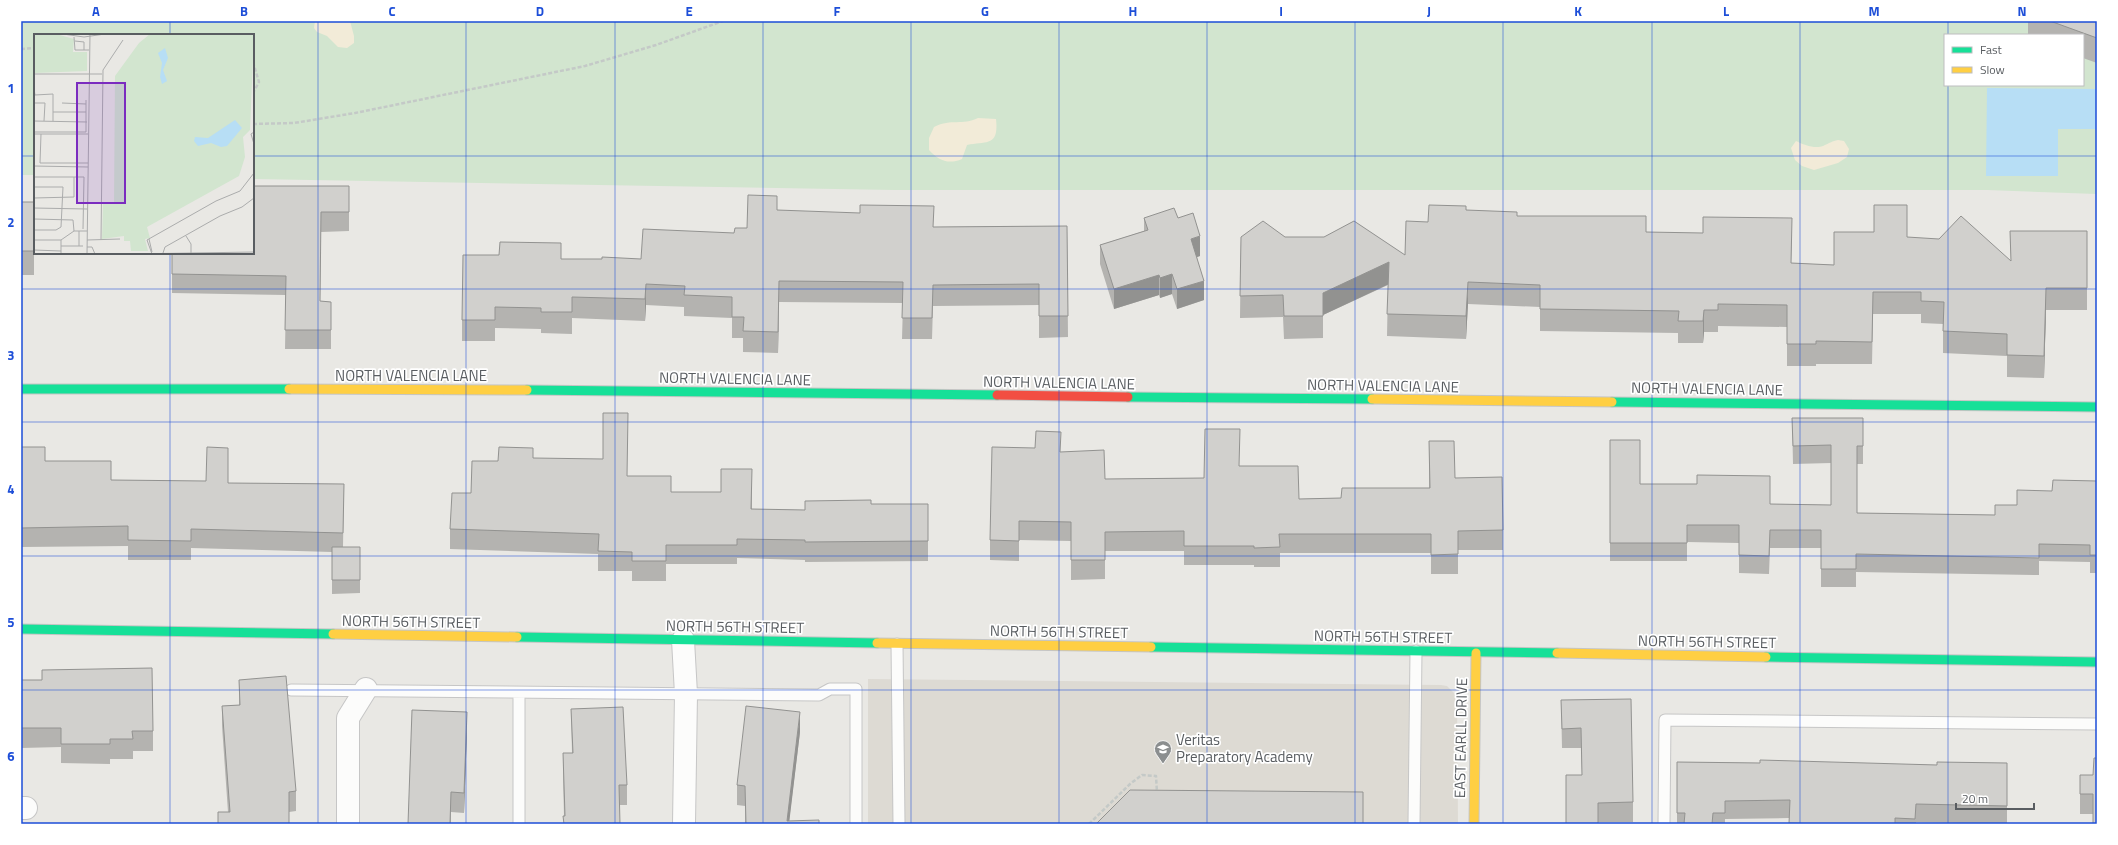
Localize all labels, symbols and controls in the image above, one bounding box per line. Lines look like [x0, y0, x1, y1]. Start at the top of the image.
text: A [92, 1, 100, 21]
text: B [240, 1, 248, 21]
text: C [388, 1, 396, 21]
text: D [536, 1, 544, 21]
text: E [685, 1, 693, 21]
text: F [834, 1, 841, 21]
text: G [981, 1, 989, 21]
text: H [1129, 1, 1137, 21]
text: I [1279, 1, 1283, 21]
text: J [1427, 1, 1431, 21]
text: K [1574, 1, 1582, 21]
text: L [1723, 1, 1729, 21]
text: M [1868, 1, 1880, 21]
text: N [2017, 1, 2027, 21]
inset map [34, 34, 254, 254]
legend [1944, 34, 2084, 86]
text: Fast [1980, 40, 2003, 59]
text: Slow [1980, 60, 2005, 79]
text: 1 [7, 78, 15, 98]
text: 2 [7, 212, 15, 232]
text: 3 [7, 345, 15, 365]
street label: NORTH VALENCIA LANE [335, 364, 487, 387]
street label: NORTH VALENCIA LANE [659, 366, 811, 391]
street label: NORTH VALENCIA LANE [983, 370, 1135, 395]
street label: NORTH VALENCIA LANE [1307, 373, 1459, 398]
street label: NORTH VALENCIA LANE [1631, 376, 1783, 401]
text: 4 [7, 479, 15, 499]
street label: NORTH 56TH STREET [342, 609, 480, 634]
text: 5 [7, 612, 15, 632]
street label: NORTH 56TH STREET [666, 614, 804, 639]
street label: NORTH 56TH STREET [990, 619, 1128, 644]
street label: NORTH 56TH STREET [1314, 624, 1452, 649]
street label: NORTH 56TH STREET [1638, 629, 1776, 654]
street label: EAST EARLL DRIVE [1448, 678, 1473, 798]
place label: Veritas Preparatory Academy [1176, 728, 1313, 768]
school or university icon: Veritas Preparatory Academy [1153, 739, 1173, 764]
text: 6 [7, 746, 15, 766]
scale bar [1956, 785, 2034, 811]
text: 20 m [1962, 789, 1988, 808]

